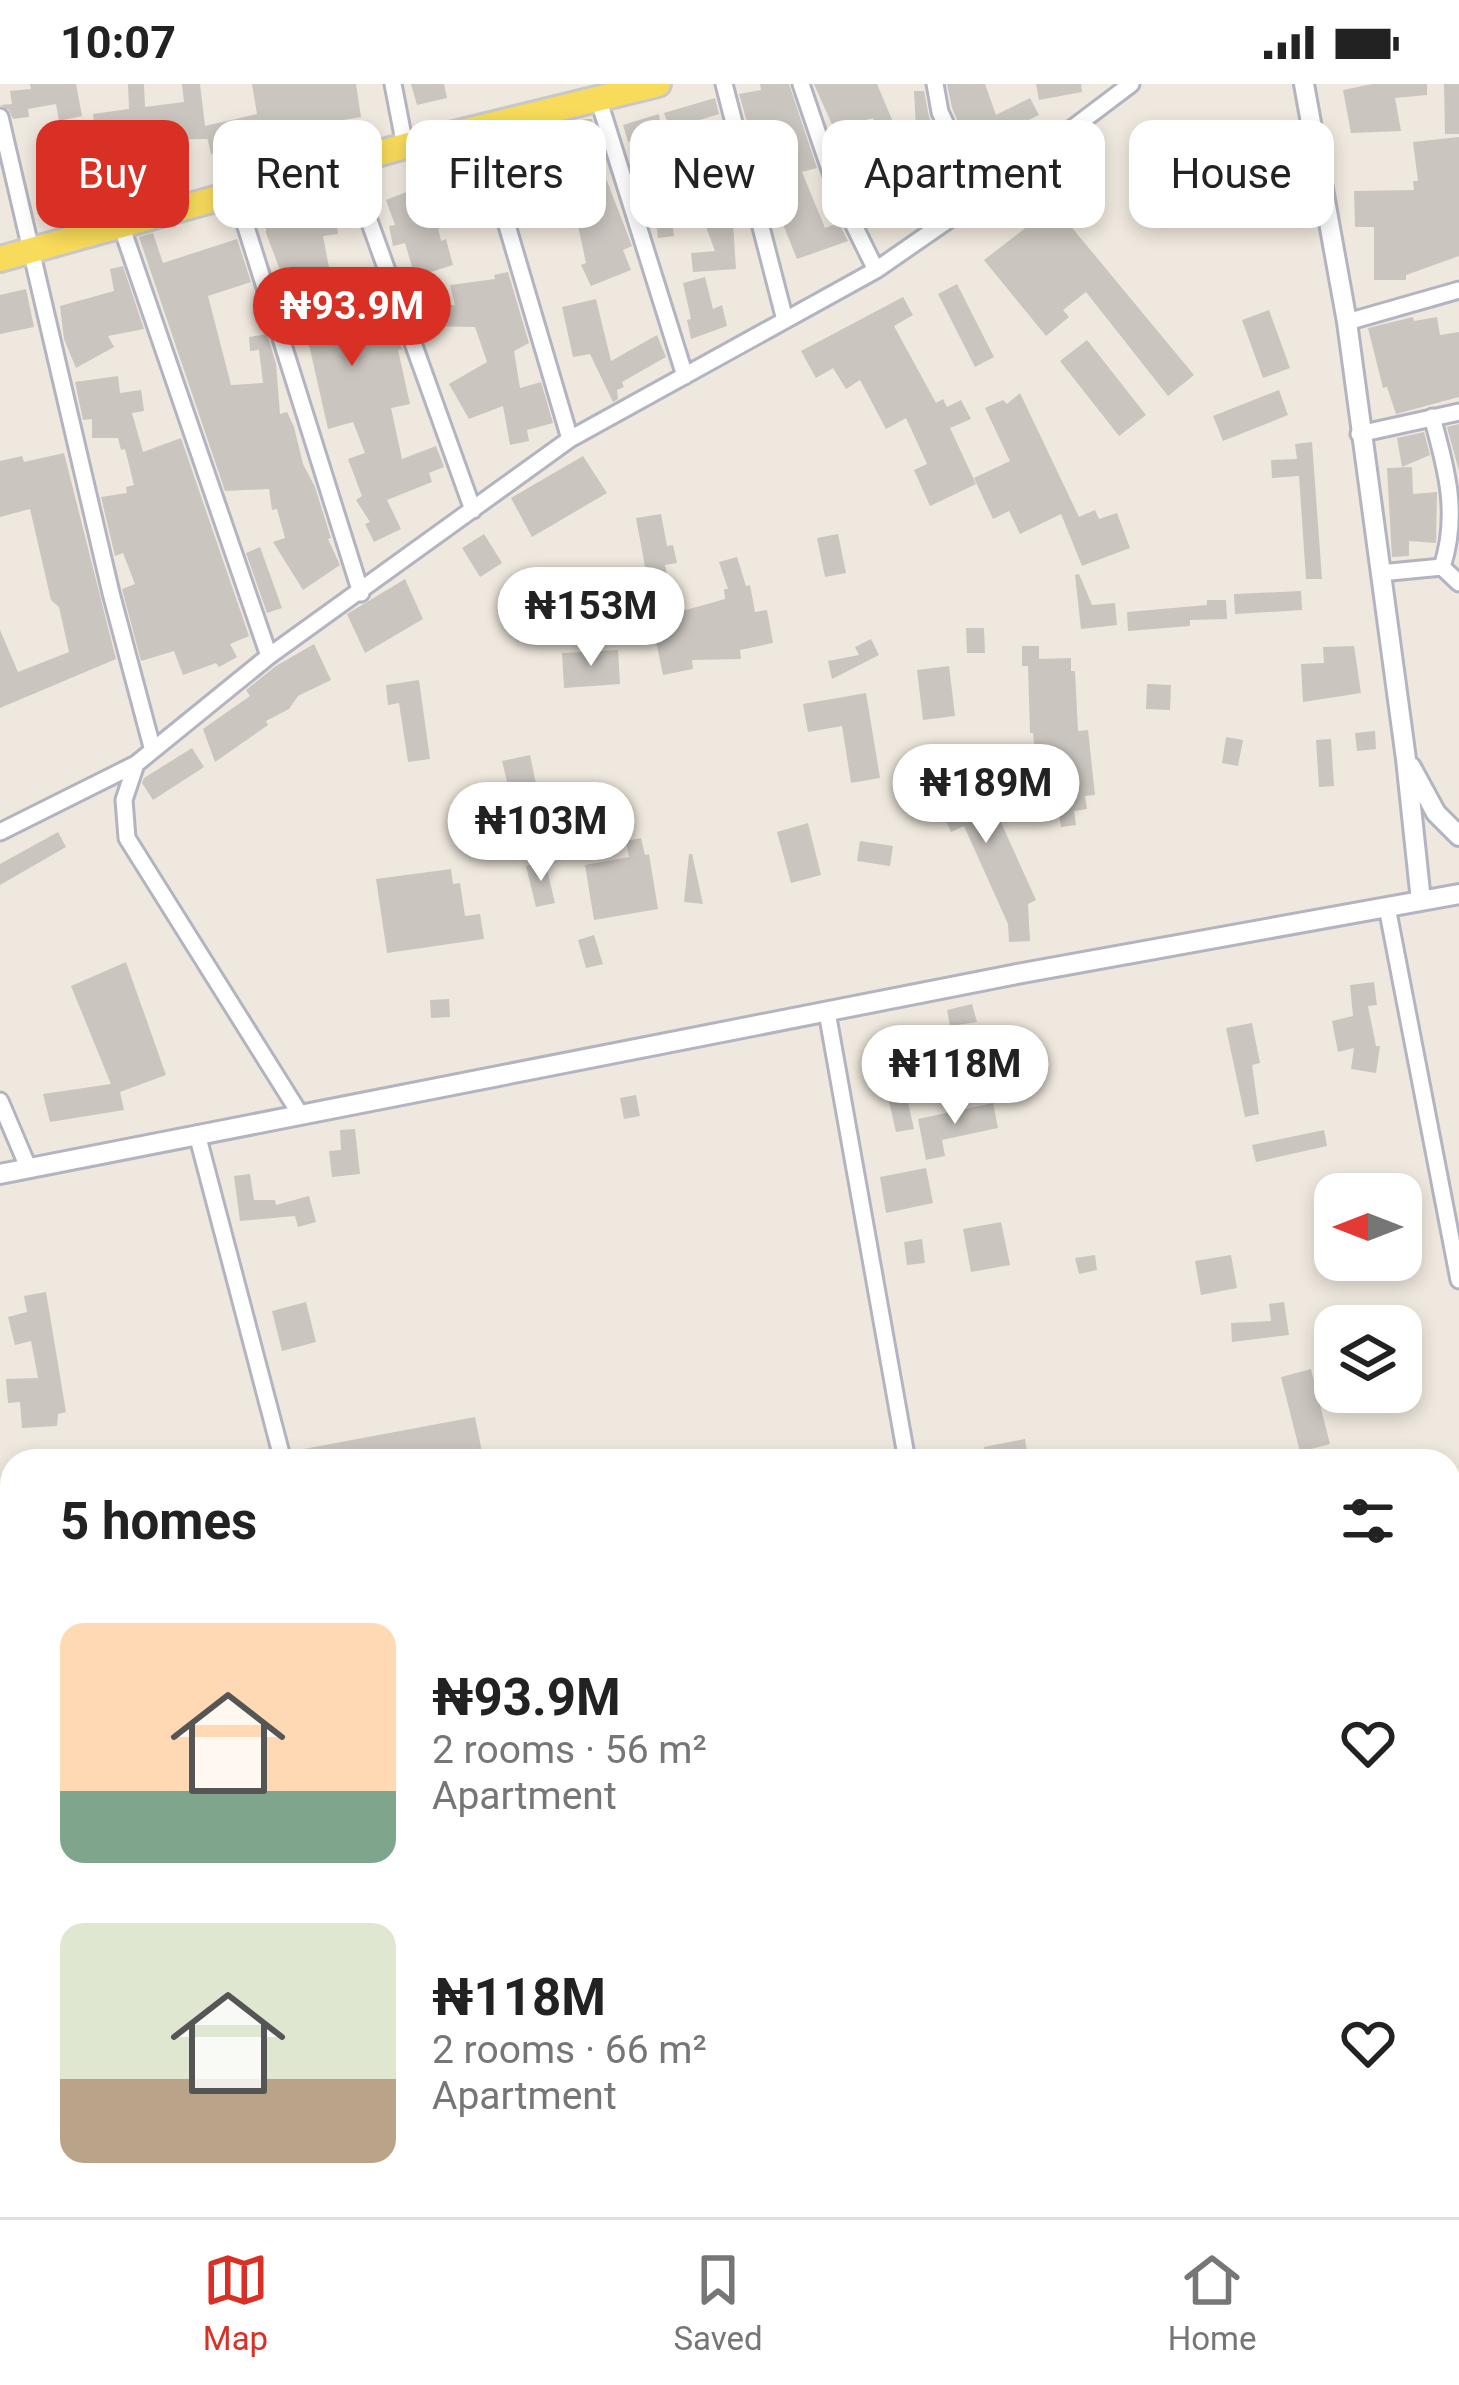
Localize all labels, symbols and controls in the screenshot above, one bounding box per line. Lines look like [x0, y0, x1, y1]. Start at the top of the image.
text: 10:07 [60, 16, 176, 69]
chip: Buy [36, 120, 189, 228]
chip: Rent [213, 120, 382, 228]
chip: Filters [406, 120, 606, 228]
chip: New [630, 120, 798, 228]
chip: Apartment [822, 120, 1105, 228]
chip: House [1129, 120, 1334, 228]
pin: ₦93.9M [254, 267, 450, 369]
text: ₦93.9M [280, 283, 424, 329]
pin: ₦153M [507, 567, 675, 669]
text: ₦153M [525, 583, 657, 629]
pin: ₦189M [902, 744, 1070, 846]
text: ₦189M [920, 760, 1052, 806]
pin: ₦103M [457, 782, 625, 884]
text: ₦103M [475, 798, 607, 844]
pin: ₦118M [871, 1025, 1039, 1127]
text: ₦118M [889, 1041, 1021, 1087]
north arrow [1314, 1173, 1422, 1281]
map controls [1314, 1173, 1422, 1413]
button: layers [1314, 1305, 1422, 1413]
icon: filters [1335, 1488, 1401, 1554]
text: 5 homes [60, 1492, 257, 1551]
text: ₦93.9M [432, 1668, 621, 1727]
icon: home [156, 1671, 300, 1815]
icon: heart [1335, 1710, 1401, 1776]
text: 2 rooms · 56 m² [432, 1727, 707, 1773]
text: Apartment [432, 1773, 617, 1819]
text: ₦118M [432, 1968, 606, 2027]
icon: home [156, 1971, 300, 2115]
icon: heart [1335, 2010, 1401, 2076]
text: 2 rooms · 66 m² [432, 2027, 707, 2073]
text: Apartment [432, 2073, 617, 2119]
tab: Map [203, 2247, 269, 2358]
tab: Saved [674, 2247, 763, 2358]
tab: Home [1168, 2247, 1257, 2358]

